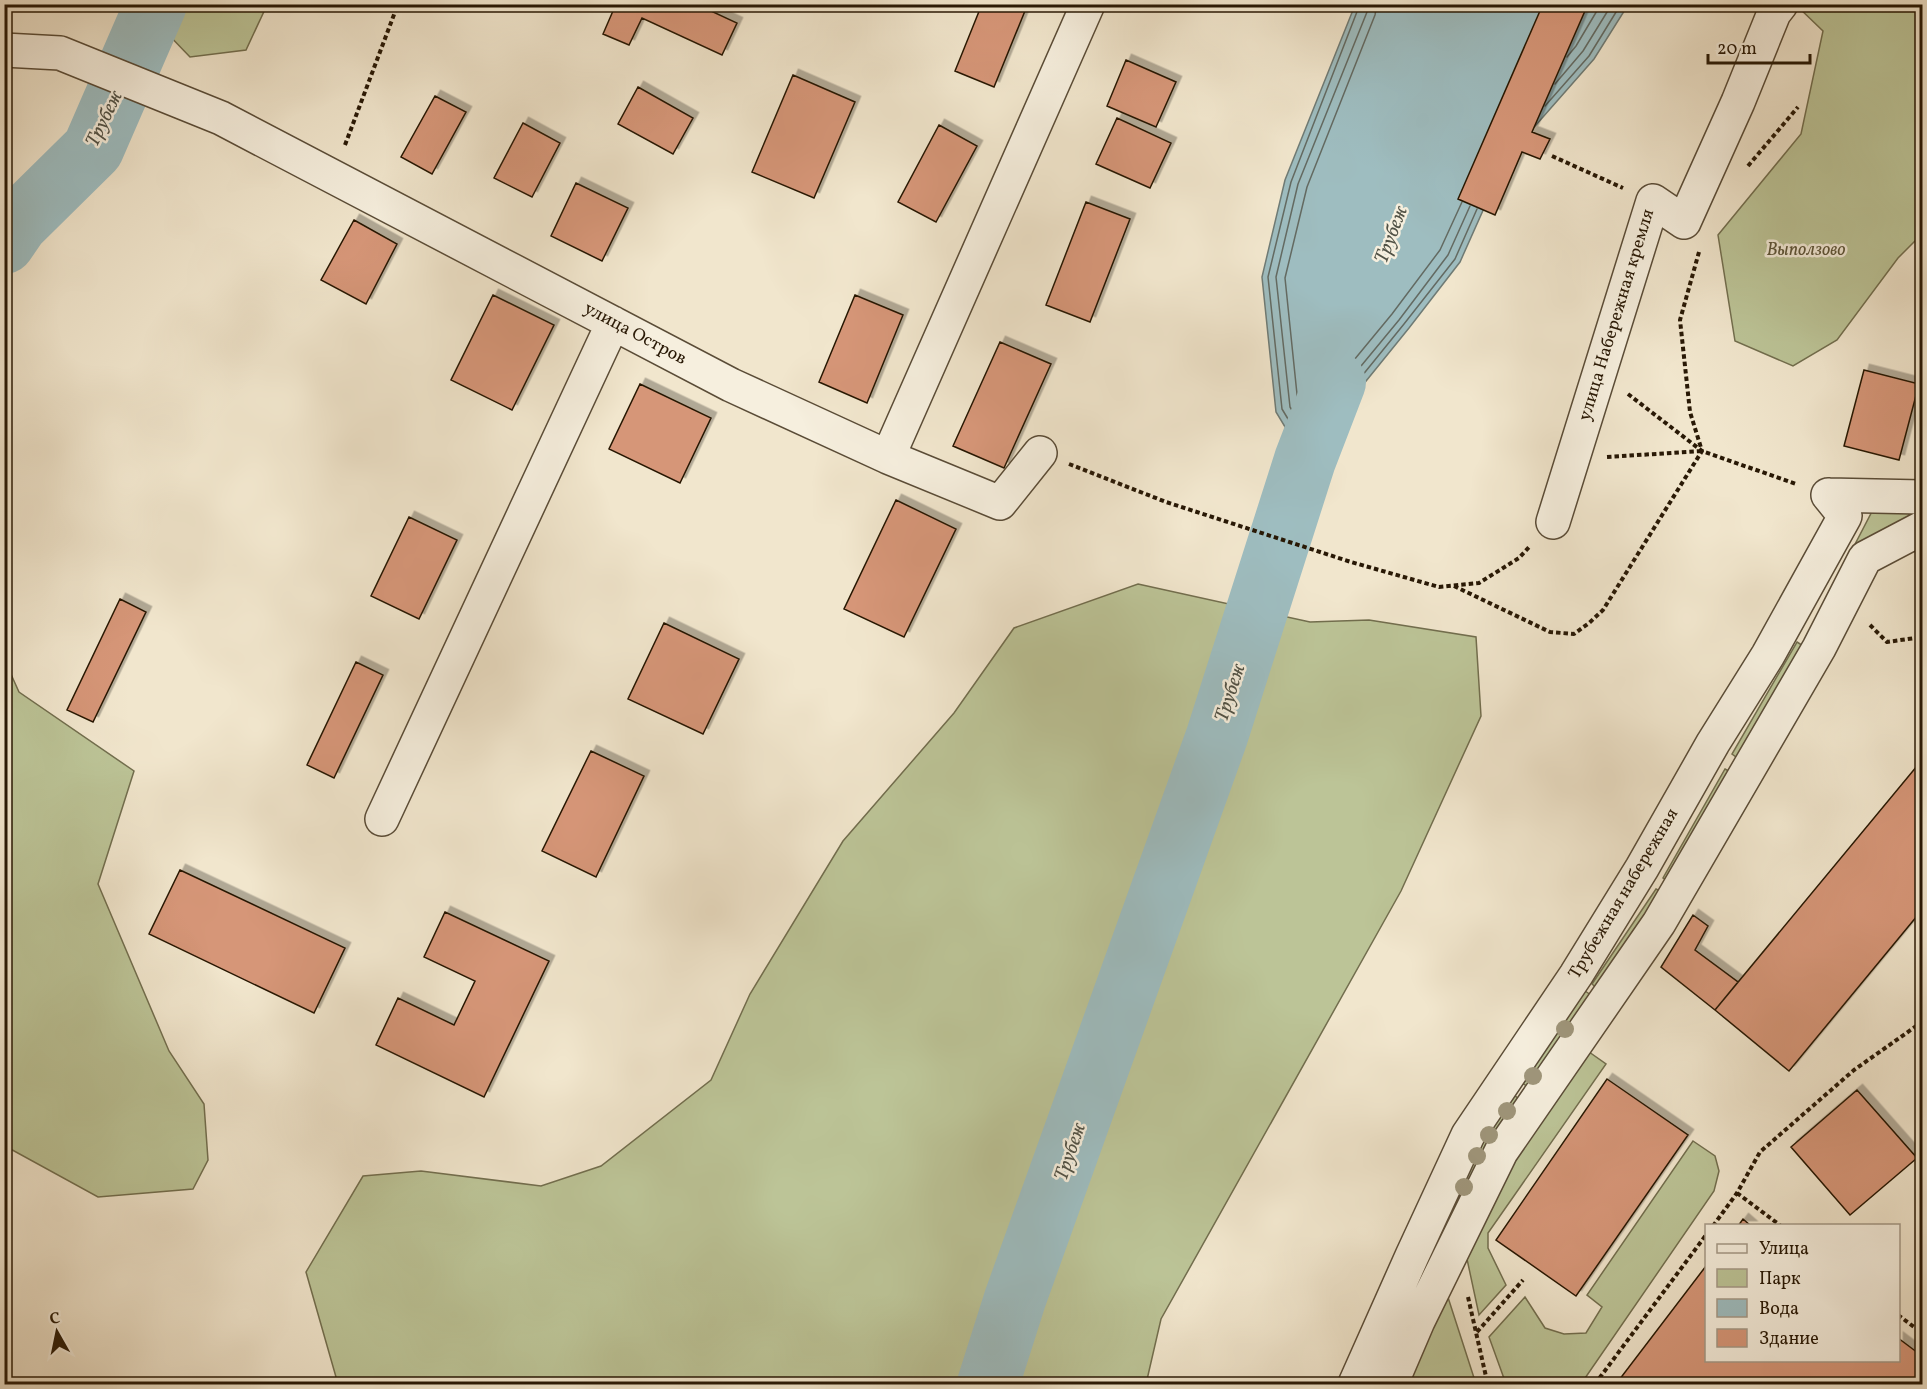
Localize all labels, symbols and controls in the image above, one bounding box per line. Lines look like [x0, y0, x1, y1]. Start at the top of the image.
scale bar [1708, 27, 1810, 65]
text: 20 m [1717, 37, 1757, 62]
water label: Трубеж [79, 85, 131, 152]
water label: Трубеж [1368, 202, 1416, 268]
street label: улица Набережная кремля [1573, 206, 1661, 424]
park label: Выползово [1766, 238, 1846, 263]
street label: улица Остров [579, 296, 691, 372]
water label: Трубеж [1208, 660, 1254, 726]
street label: Трубежная набережная [1563, 804, 1685, 984]
water label: Трубеж [1048, 1119, 1094, 1185]
legend [1705, 1224, 1900, 1362]
text: Улица [1759, 1237, 1809, 1262]
text: Парк [1759, 1267, 1801, 1292]
text: Вода [1759, 1297, 1799, 1322]
north arrow [27, 1302, 87, 1362]
text: С [48, 1307, 62, 1331]
text: Здание [1759, 1327, 1819, 1352]

